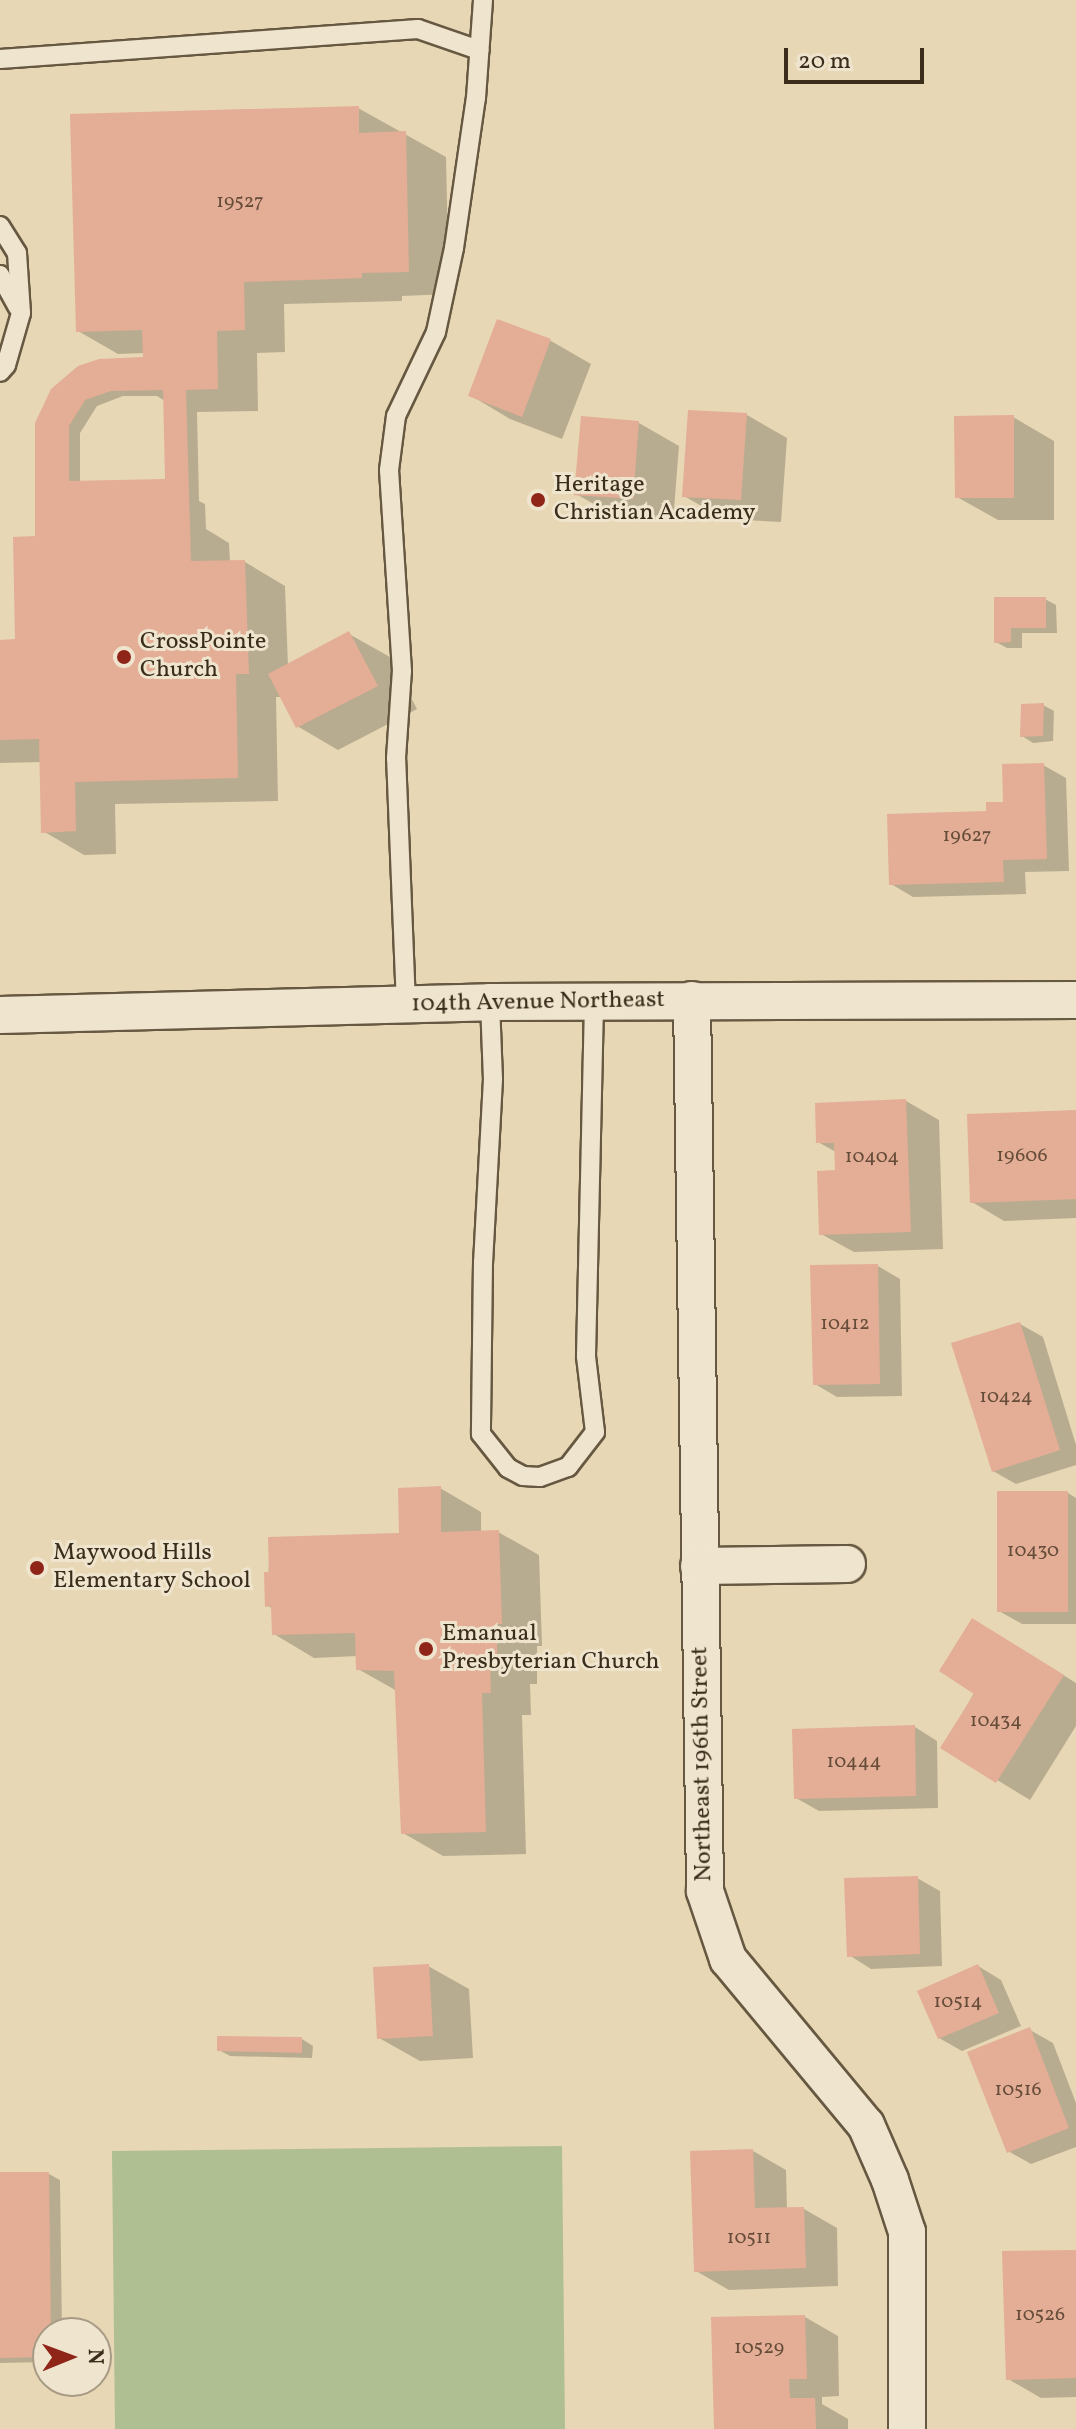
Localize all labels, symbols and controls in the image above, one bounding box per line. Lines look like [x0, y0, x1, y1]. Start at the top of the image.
scale bar [788, 32, 928, 82]
text: 20 m [798, 45, 851, 79]
house number: 19527 [216, 190, 264, 214]
place label: Heritage Christian Academy [554, 472, 756, 528]
marker: Heritage Christian Academy [529, 491, 547, 509]
place label: CrossPointe Church [140, 629, 266, 685]
marker: CrossPointe Church [115, 648, 133, 666]
house number: 19627 [943, 824, 991, 848]
street label: 104th Avenue Northeast [411, 986, 665, 1020]
house number: 19606 [996, 1144, 1048, 1168]
house number: 10404 [845, 1145, 899, 1169]
house number: 10412 [820, 1312, 870, 1336]
house number: 10424 [979, 1385, 1033, 1409]
house number: 10430 [1007, 1539, 1059, 1563]
place label: Maywood Hills Elementary School [53, 1540, 251, 1596]
marker: Maywood Hills Elementary School [28, 1559, 46, 1577]
place label: Emanual Presbyterian Church [442, 1621, 659, 1677]
marker: Emanual Presbyterian Church [417, 1640, 435, 1658]
street label: Northeast 196th Street [687, 1646, 719, 1882]
house number: 10434 [970, 1709, 1022, 1733]
house number: 10444 [826, 1750, 882, 1774]
house number: 10514 [934, 1990, 982, 2014]
house number: 10516 [994, 2078, 1042, 2102]
house number: 10511 [727, 2226, 771, 2250]
house number: 10526 [1015, 2303, 1065, 2327]
north arrow [32, 2317, 112, 2397]
house number: 10529 [734, 2336, 784, 2360]
text: N [79, 2348, 110, 2365]

